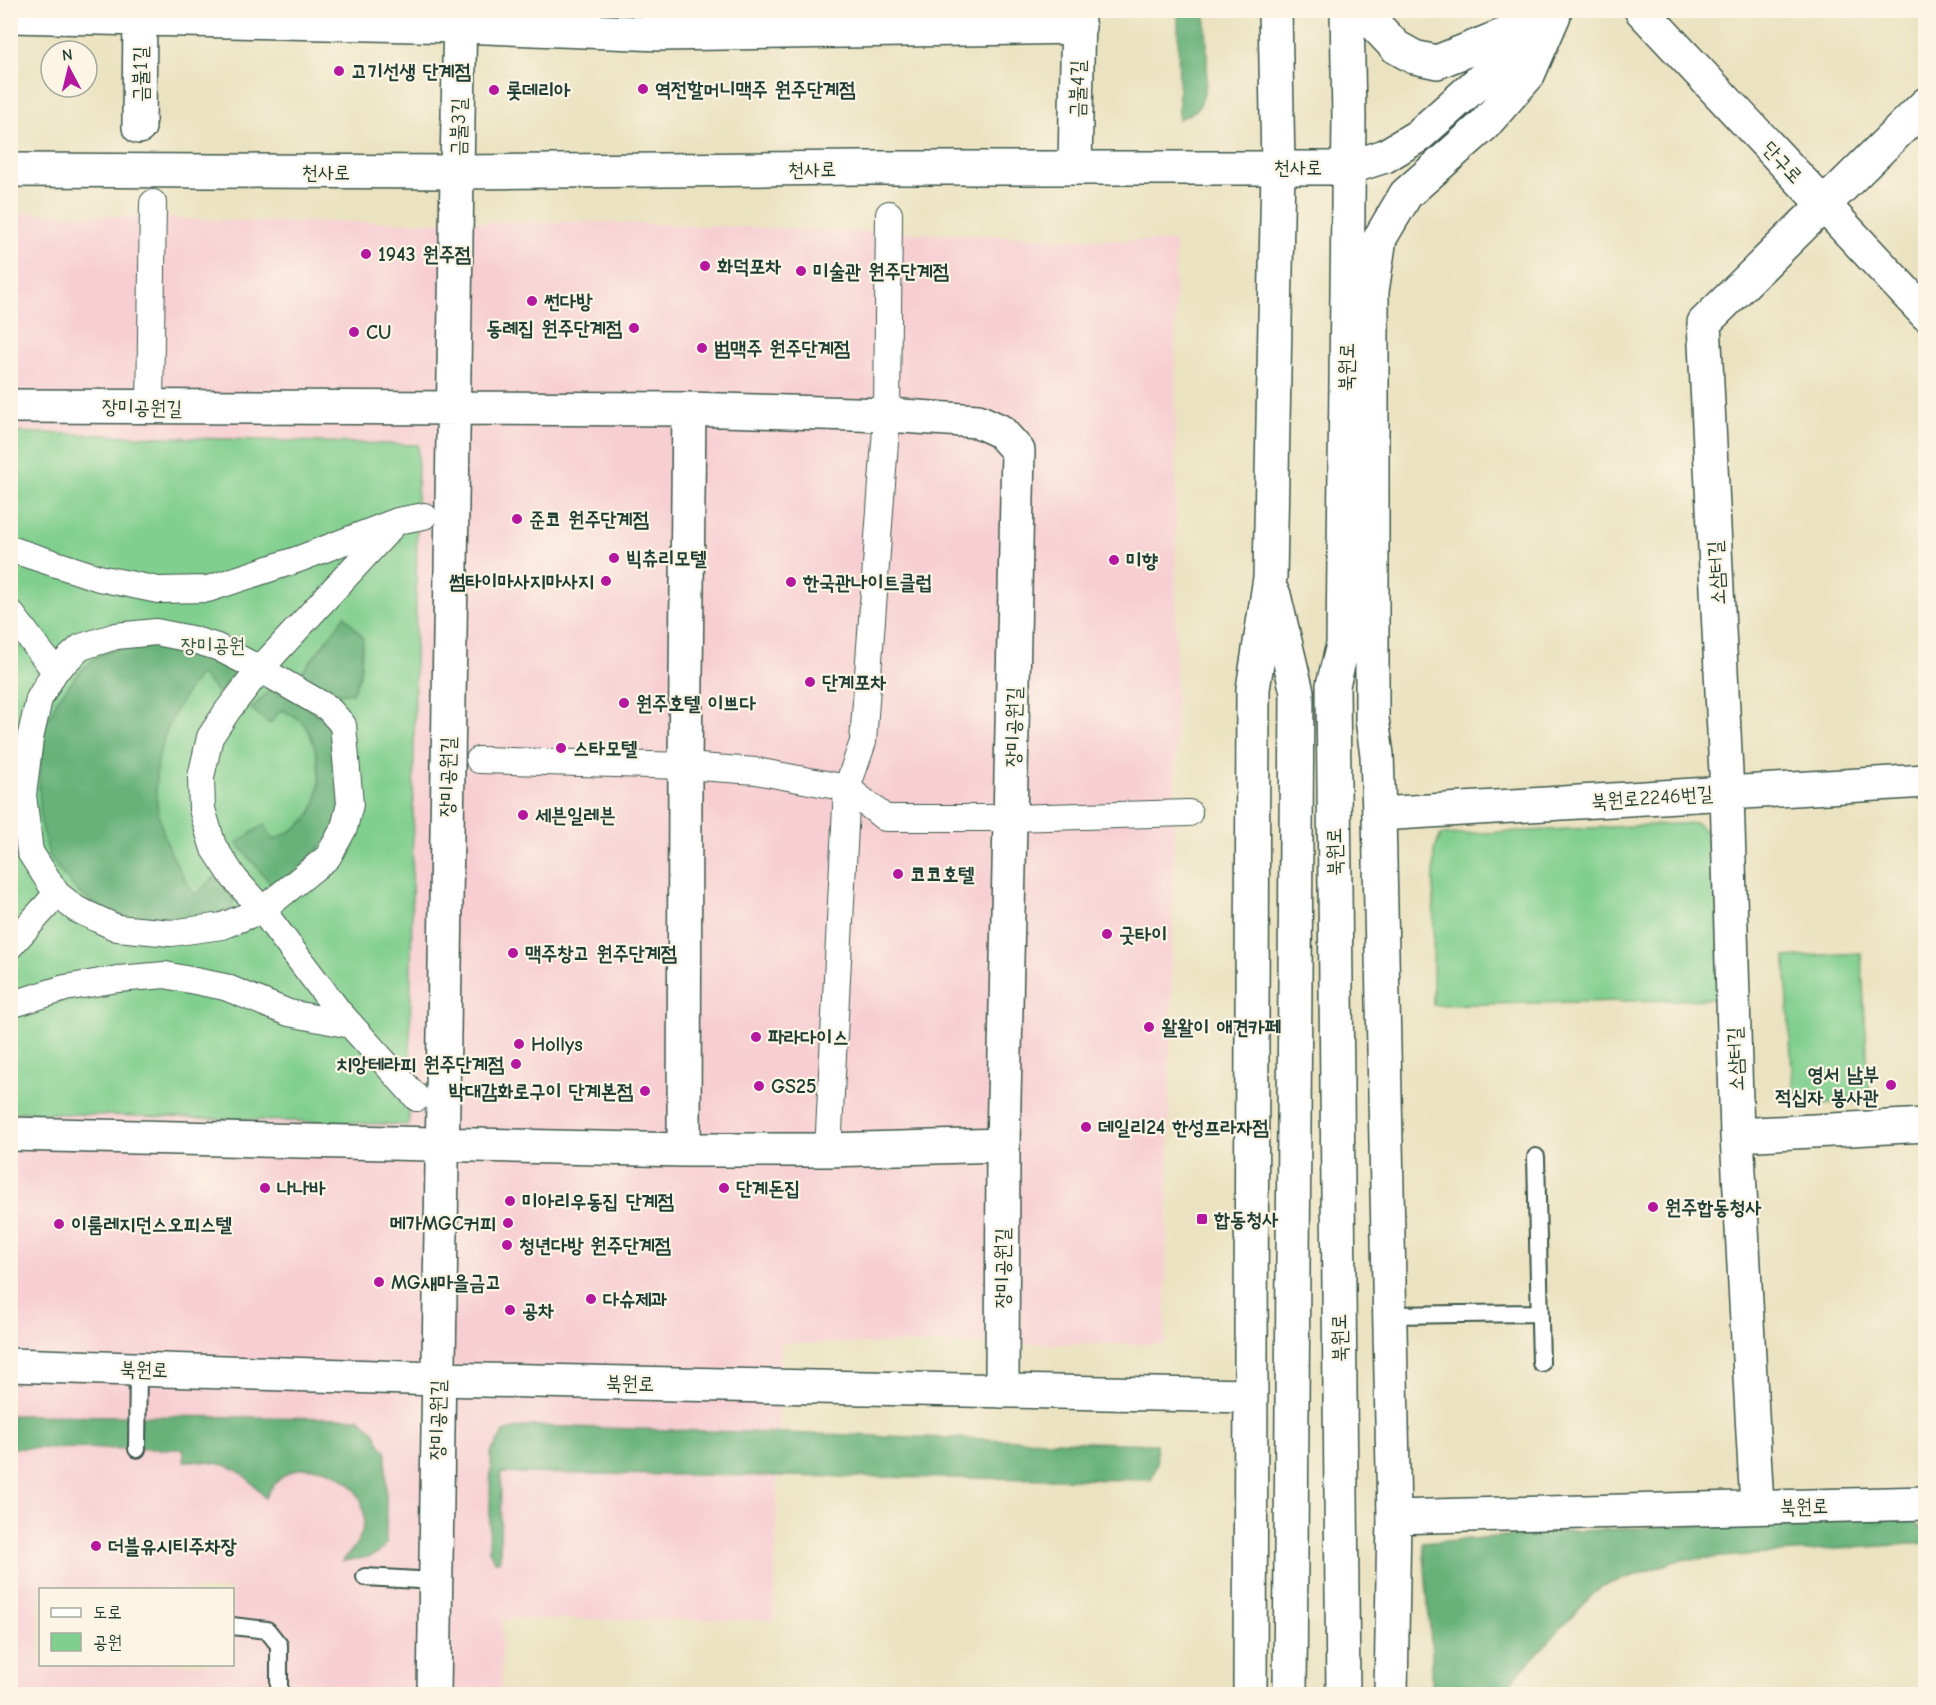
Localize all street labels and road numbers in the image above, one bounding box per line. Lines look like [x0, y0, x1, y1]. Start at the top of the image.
street label: 금불1길 [129, 46, 152, 102]
street label: 금불4길 [1065, 60, 1090, 118]
street label: 금불3길 [446, 98, 471, 156]
street label: 단구로 [1758, 137, 1808, 188]
street label: 천사로 [1274, 156, 1322, 179]
street label: 천사로 [788, 158, 836, 181]
street label: 천사로 [302, 161, 350, 184]
street label: 북원로 [1335, 343, 1358, 391]
street label: 장미공원길 [102, 395, 182, 420]
street label: 소삼터길 [1703, 540, 1730, 606]
street label: 장미공원길 [1001, 687, 1026, 767]
street label: 장미공원길 [435, 737, 460, 817]
street label: 북원로2246번길 [1590, 782, 1714, 813]
street label: 북원로 [1323, 828, 1346, 876]
street label: 소삼터길 [1723, 1026, 1748, 1092]
street label: 장미공원길 [991, 1228, 1014, 1308]
street label: 북원로 [1328, 1314, 1351, 1362]
street label: 북원로 [119, 1357, 169, 1382]
street label: 북원로 [606, 1372, 654, 1395]
street label: 장미공원길 [425, 1380, 450, 1460]
street label: 북원로 [1780, 1495, 1828, 1518]

